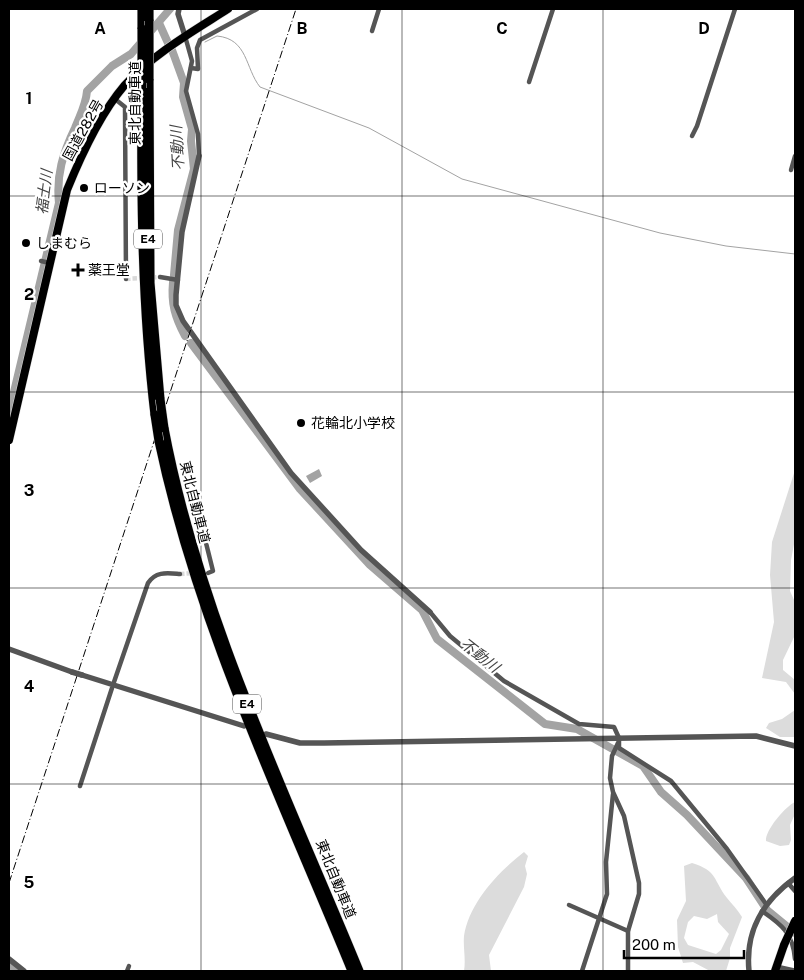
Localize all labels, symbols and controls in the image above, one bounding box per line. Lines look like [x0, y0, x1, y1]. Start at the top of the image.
text: A [94, 19, 106, 38]
text: B [297, 19, 308, 38]
text: C [496, 19, 508, 38]
text: D [698, 19, 710, 38]
street label: 東北自動車道 [127, 61, 143, 145]
text: 1 [26, 89, 32, 108]
street label: 国道282号 [60, 96, 106, 164]
water label: 不動川 [167, 123, 187, 171]
water label: 福士川 [33, 167, 55, 215]
place label: ローソン [94, 180, 150, 196]
marker: ローソン [78, 182, 90, 194]
road number: E4 [134, 230, 162, 248]
place label: しまむら [36, 235, 92, 251]
marker: しまむら [20, 237, 32, 249]
place label: 薬王堂 [88, 262, 130, 278]
marker: 薬王堂 [72, 264, 84, 276]
text: 2 [24, 285, 34, 304]
place label: 花輪北小学校 [311, 415, 395, 431]
marker: 花輪北小学校 [295, 417, 307, 429]
street label: 東北自動車道 [177, 459, 213, 545]
text: 3 [24, 481, 34, 500]
water label: 不動川 [457, 634, 505, 677]
text: 4 [24, 677, 35, 696]
road number: E4 [233, 694, 261, 714]
street label: 東北自動車道 [313, 837, 359, 921]
text: 5 [24, 873, 35, 892]
scale bar [624, 928, 744, 960]
text: 200 m [632, 936, 676, 953]

